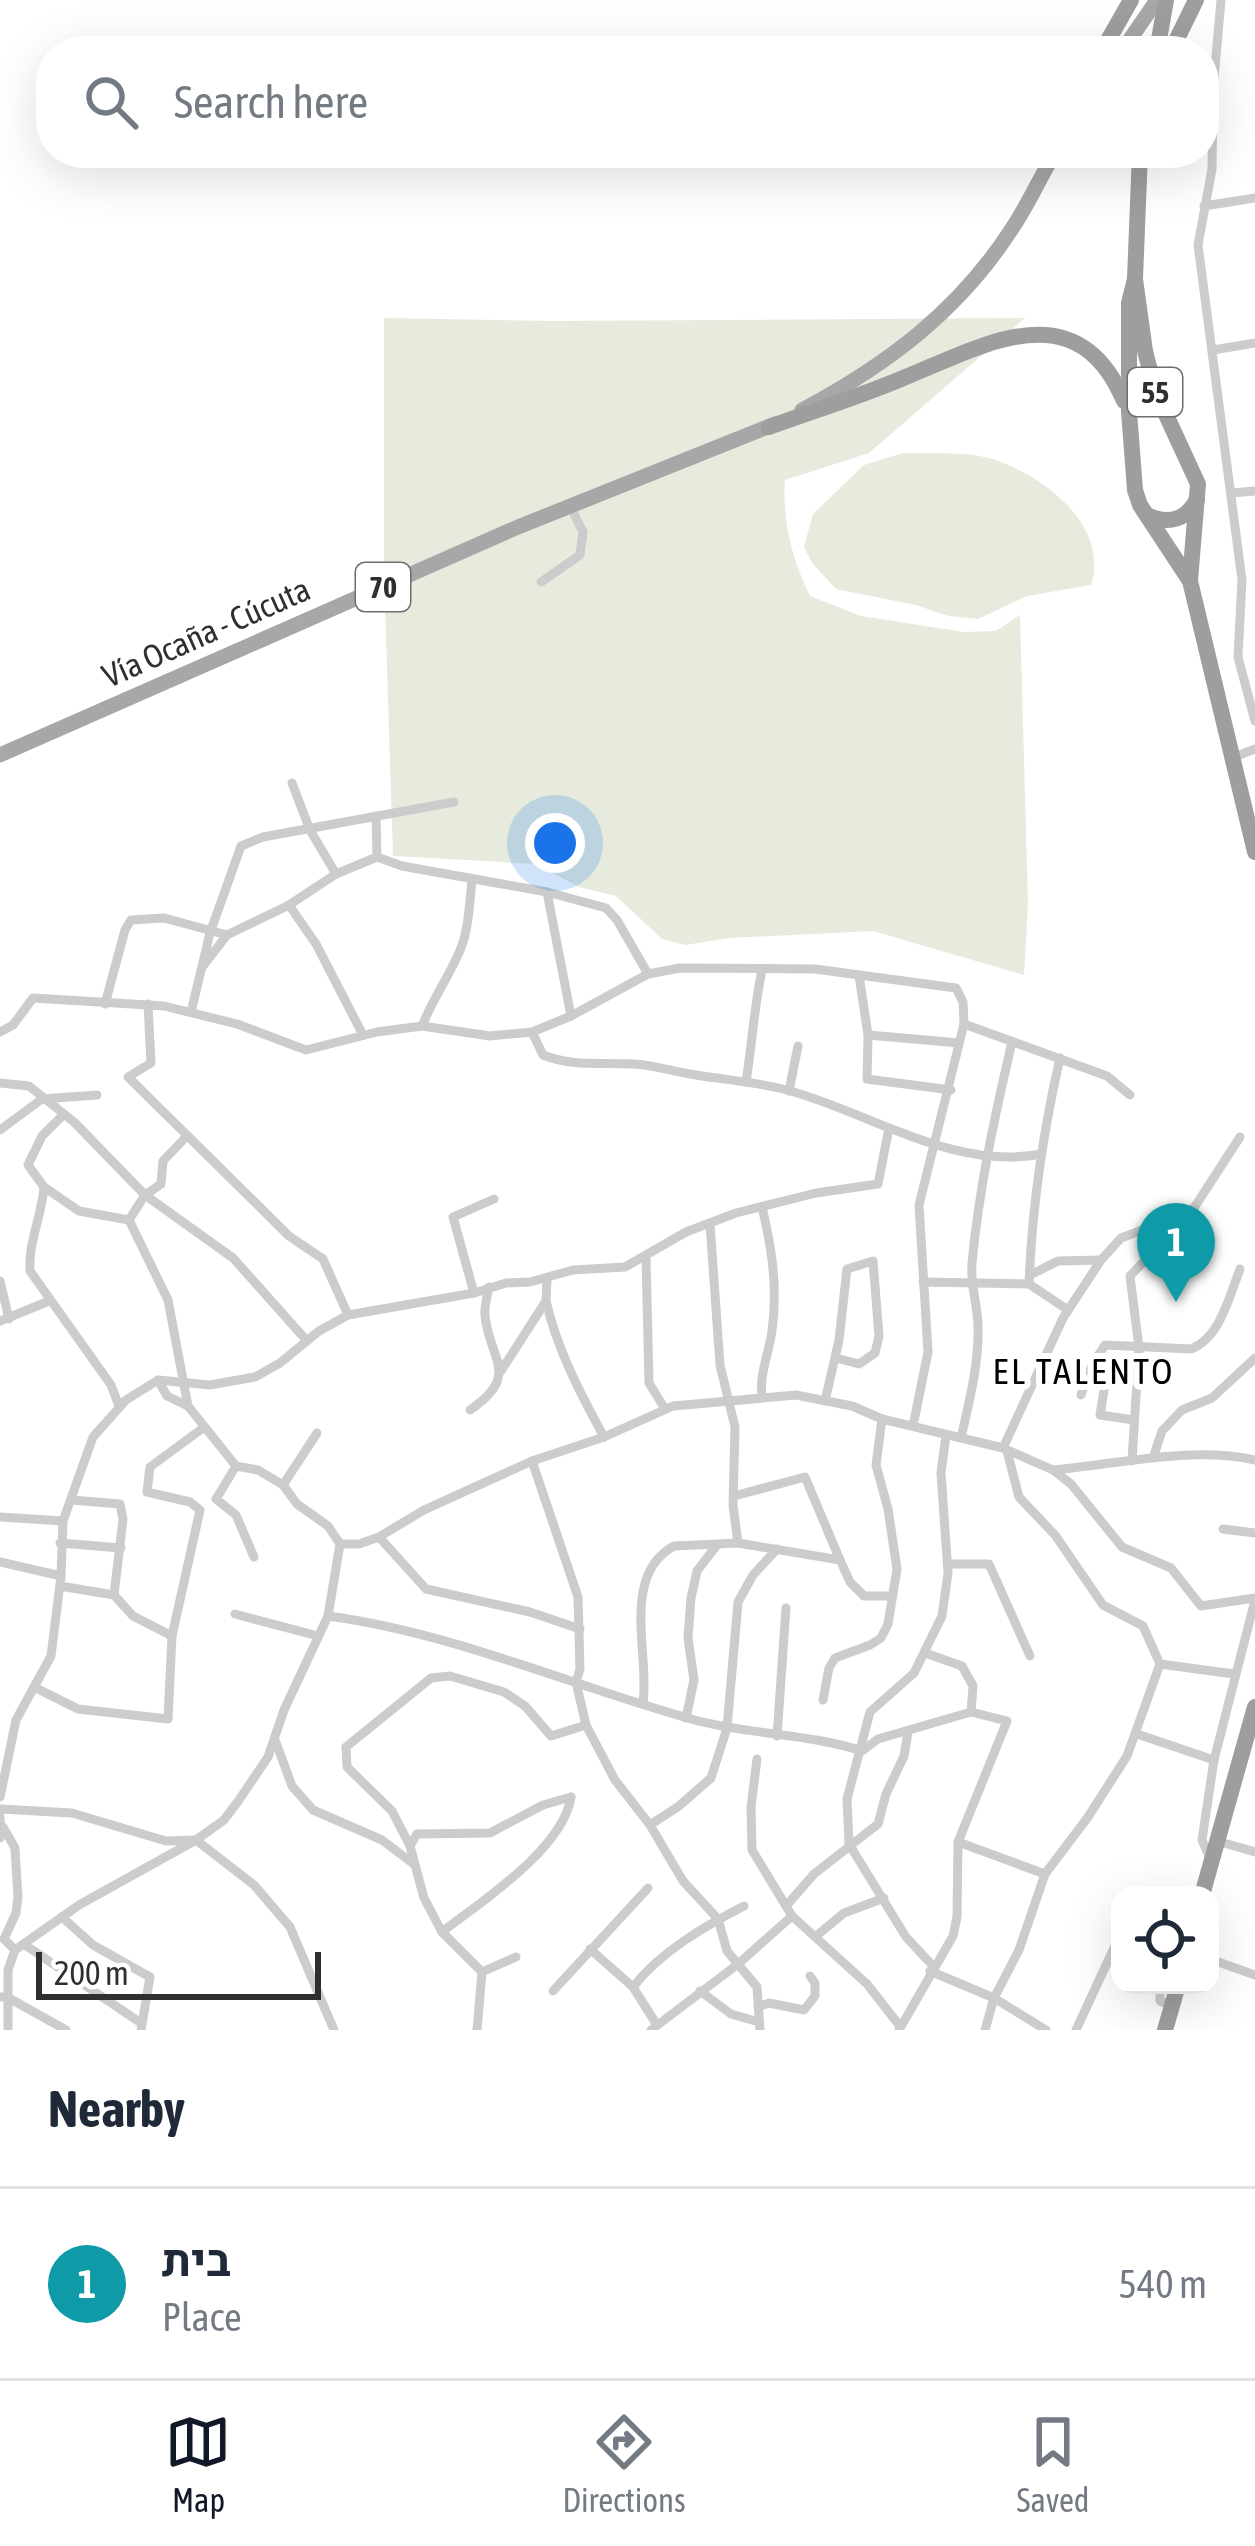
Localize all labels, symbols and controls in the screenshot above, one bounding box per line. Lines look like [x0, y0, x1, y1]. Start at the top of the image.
search box [36, 36, 1219, 168]
icon: search [78, 69, 144, 135]
text: Search here [174, 76, 368, 128]
road number: 55 [1128, 368, 1182, 416]
road number: 70 [356, 563, 410, 611]
street label: Vía Ocaña - Cúcuta [96, 569, 316, 695]
your location [525, 813, 585, 873]
pin: 1 [1137, 1203, 1215, 1302]
district label: EL TALENTO [993, 1350, 1175, 1392]
map controls [1111, 1886, 1219, 1994]
button: locate [1111, 1886, 1219, 1994]
scale bar [36, 1946, 321, 1999]
text: 200 m [54, 1954, 129, 1992]
text: Nearby [48, 2079, 185, 2138]
text: בית [162, 2234, 231, 2286]
text: 1 [78, 2262, 96, 2306]
text: 540 m [1119, 2262, 1207, 2306]
text: Place [162, 2295, 242, 2339]
tab: Map [165, 2409, 231, 2519]
tab: Directions [562, 2409, 686, 2519]
tab: Saved [1017, 2409, 1089, 2519]

